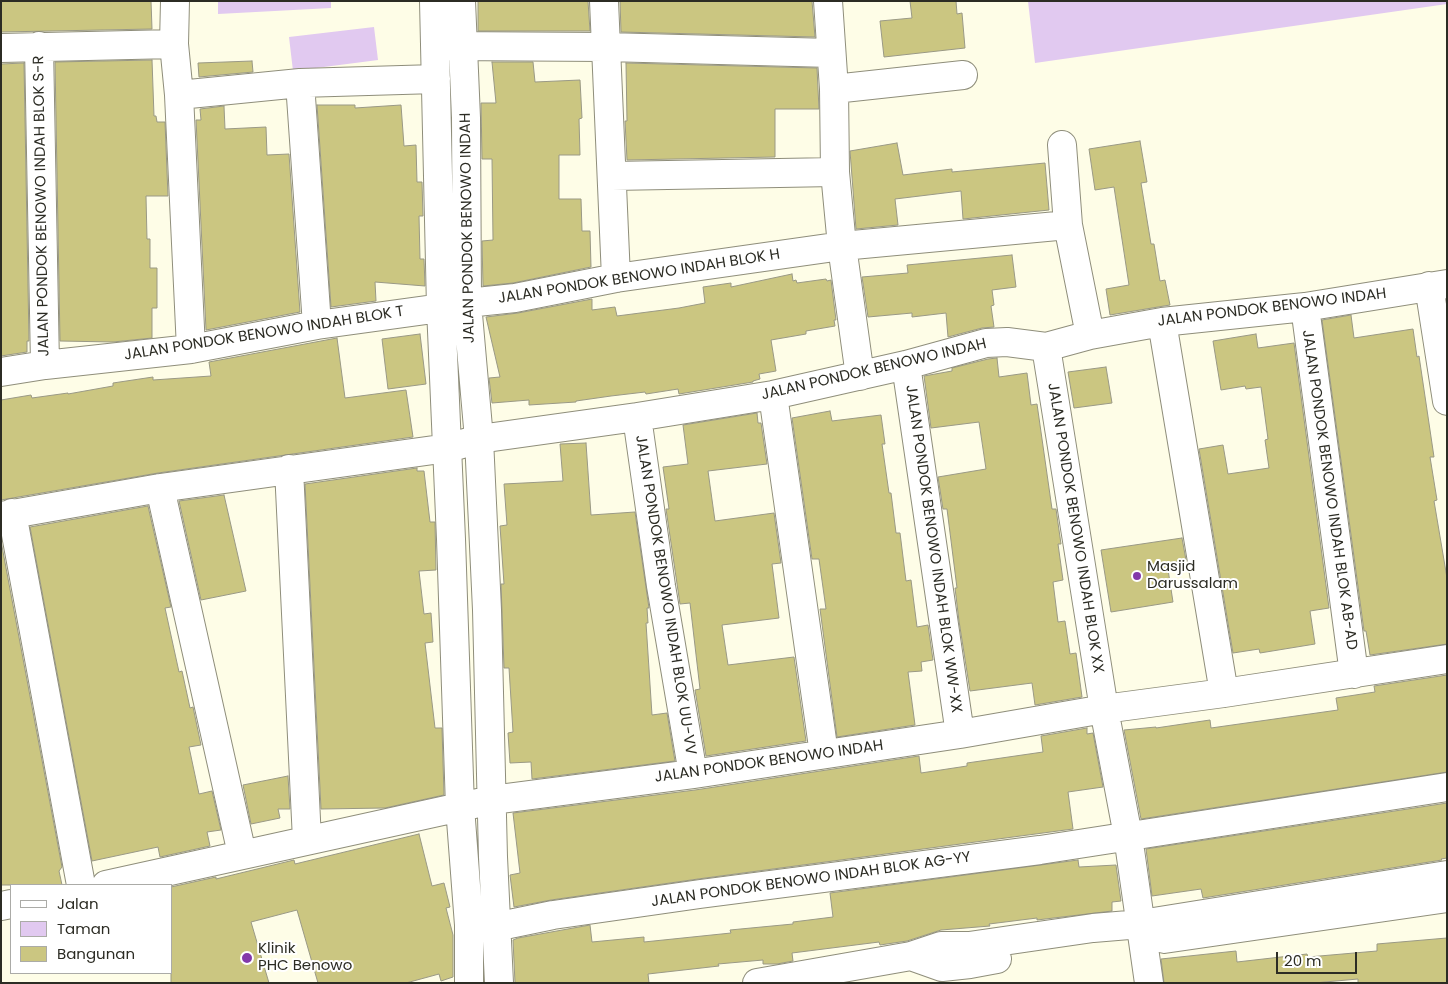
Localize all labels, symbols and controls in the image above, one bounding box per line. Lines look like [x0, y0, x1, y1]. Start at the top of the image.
street label: JALAN PONDOK BENOWO INDAH BLOK S-R [30, 55, 54, 357]
street label: JALAN PONDOK BENOWO INDAH [457, 113, 479, 343]
street label: JALAN PONDOK BENOWO INDAH BLOK H [497, 246, 781, 308]
street label: JALAN PONDOK BENOWO INDAH [1156, 285, 1388, 331]
street label: JALAN PONDOK BENOWO INDAH BLOK T [123, 303, 405, 365]
street label: JALAN PONDOK BENOWO INDAH BLOK AB-AD [1298, 329, 1360, 651]
street label: JALAN PONDOK BENOWO INDAH [760, 335, 988, 405]
street label: JALAN PONDOK BENOWO INDAH BLOK XX [1043, 382, 1107, 674]
street label: JALAN PONDOK BENOWO INDAH BLOK WW-XX [901, 384, 965, 714]
street label: JALAN PONDOK BENOWO INDAH BLOK UU-VV [631, 434, 699, 756]
place label: Masjid Darussalam [1147, 558, 1238, 593]
marker: Masjid Darussalam [1131, 570, 1143, 582]
street label: JALAN PONDOK BENOWO INDAH [654, 737, 884, 787]
street label: JALAN PONDOK BENOWO INDAH BLOK AG-YY [650, 849, 972, 911]
legend [10, 884, 172, 974]
text: Jalan [57, 893, 99, 914]
text: Taman [57, 918, 110, 939]
place label: Klinik PHC Benowo [258, 940, 352, 975]
scale bar [1278, 942, 1359, 974]
text: Bangunan [57, 943, 135, 964]
text: 20 m [1284, 950, 1322, 971]
marker: Klinik PHC Benowo [240, 951, 254, 965]

